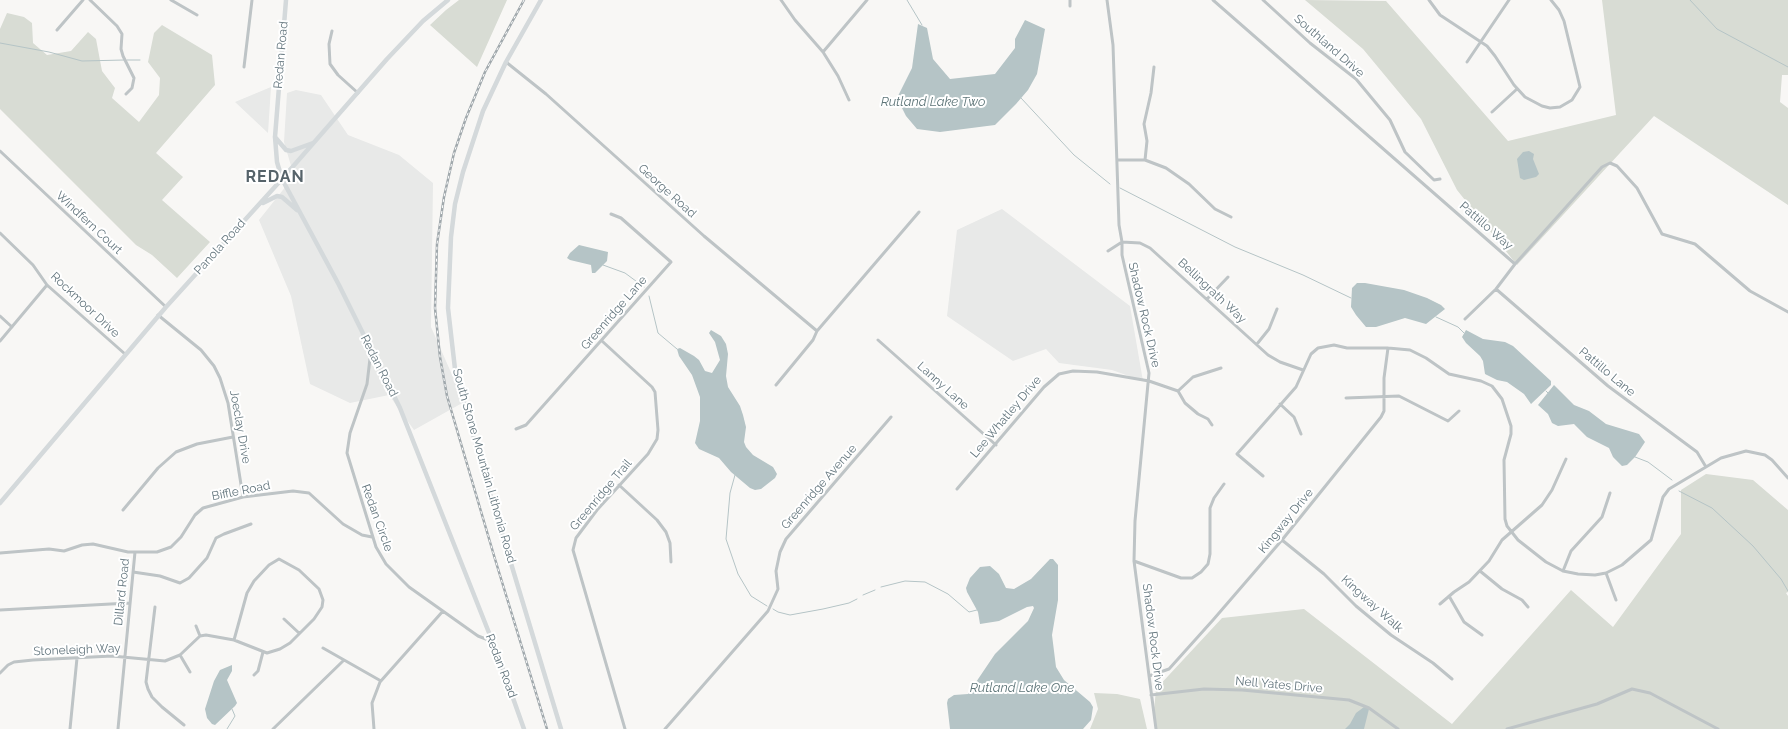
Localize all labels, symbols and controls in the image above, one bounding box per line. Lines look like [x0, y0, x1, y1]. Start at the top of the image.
street label: Southland Drive [1291, 12, 1367, 80]
street label: Redan Road [271, 21, 291, 89]
water label: Rutland Lake Two [881, 94, 985, 110]
street label: George Road [635, 161, 699, 221]
district label: REDAN [245, 167, 305, 187]
street label: Windfern Court [53, 189, 125, 257]
street label: Pattillo Way [1456, 199, 1516, 253]
street label: Panola Road [191, 216, 249, 278]
street label: Bellingrath Way [1175, 256, 1249, 326]
street label: Shadow Rock Drive [1125, 261, 1163, 369]
street label: Rockmoor Drive [48, 269, 122, 341]
street label: Greenridge Lane [578, 273, 650, 353]
street label: Redan Road [357, 333, 401, 399]
street label: Pattillo Lane [1576, 344, 1638, 400]
street label: Lanny Lane [914, 359, 972, 413]
street label: South Stone Mountain Lithonia Road [449, 367, 519, 565]
street label: Lee Whatley Drive [968, 373, 1044, 461]
street label: Joeclay Drive [226, 389, 254, 465]
street label: Greenridge Avenue [778, 442, 860, 532]
street label: Greenridge Trail [567, 457, 635, 533]
street label: Biffle Road [211, 478, 271, 504]
street label: Redan Circle [358, 482, 396, 554]
street label: Kingway Drive [1256, 486, 1316, 556]
street label: Dillard Road [111, 558, 133, 626]
street label: Kingway Walk [1338, 572, 1406, 636]
street label: Shadow Rock Drive [1139, 583, 1167, 691]
street label: Redan Road [482, 632, 520, 700]
street label: Stoneleigh Way [33, 641, 121, 659]
street label: Nell Yates Drive [1235, 674, 1323, 696]
water label: Rutland Lake One [970, 680, 1074, 696]

